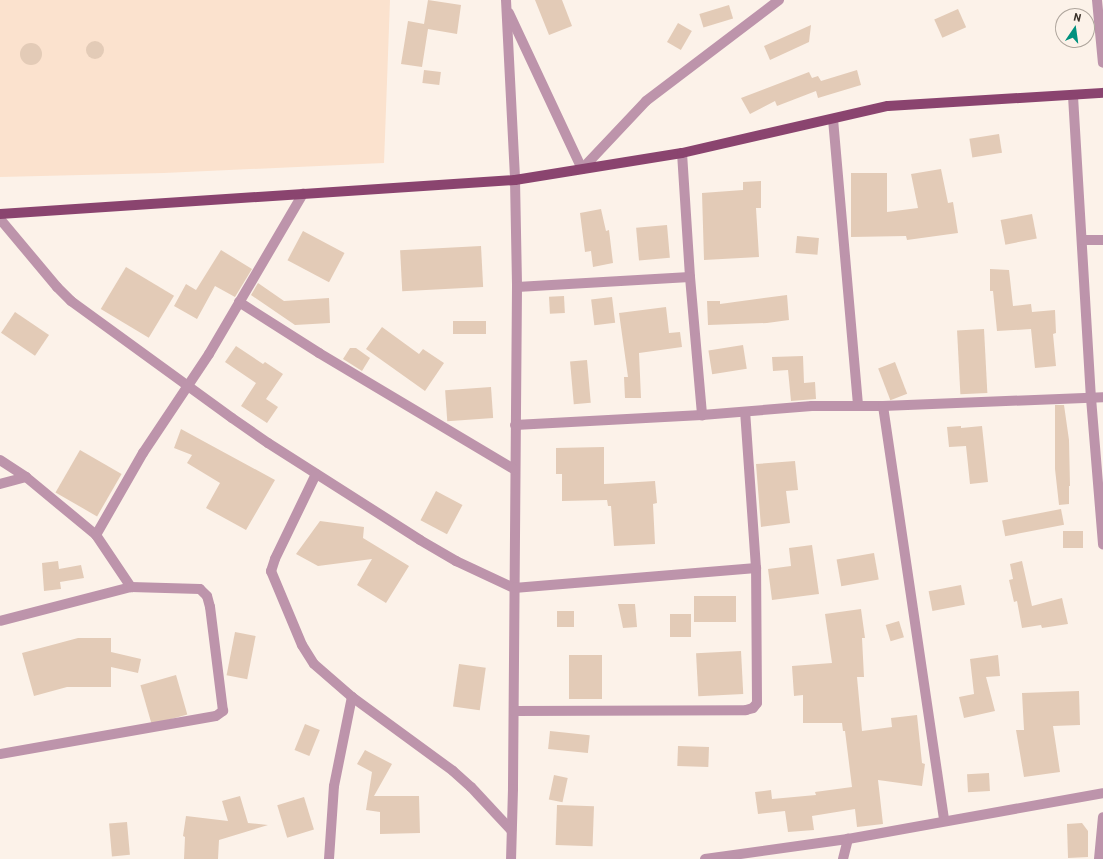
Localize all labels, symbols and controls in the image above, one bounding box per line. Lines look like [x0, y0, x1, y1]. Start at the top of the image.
north arrow [1055, 8, 1095, 48]
text: N [1073, 10, 1083, 24]

